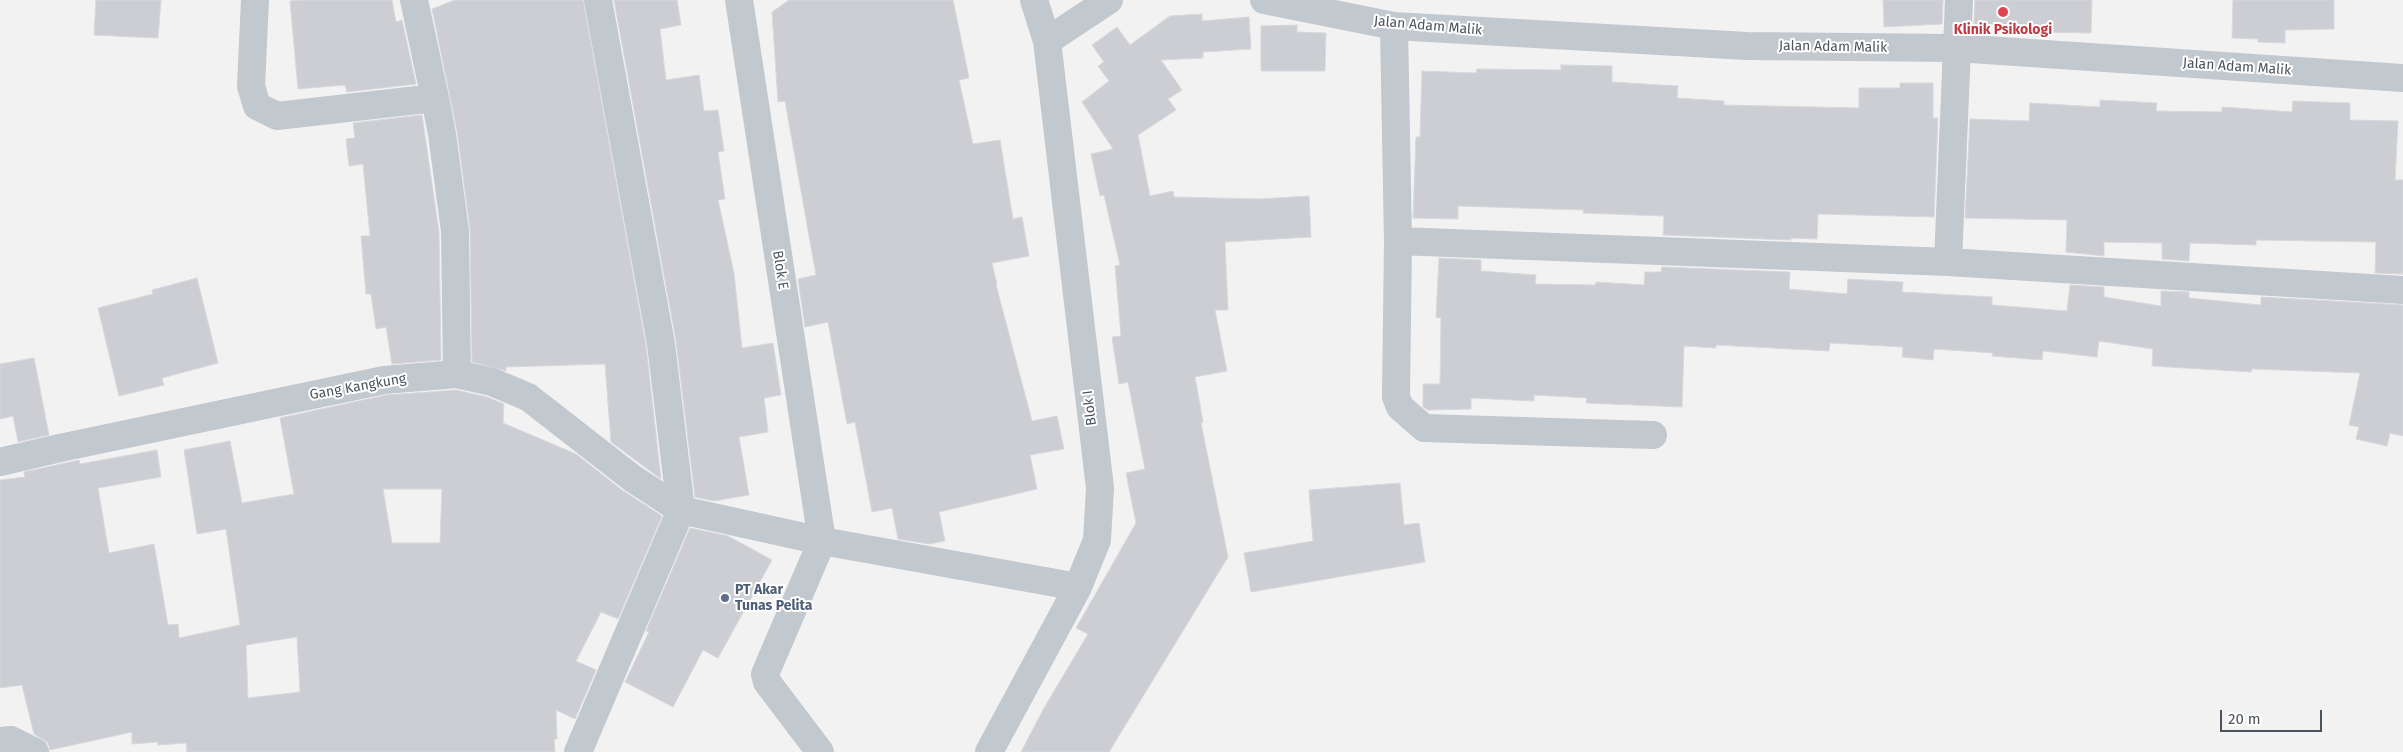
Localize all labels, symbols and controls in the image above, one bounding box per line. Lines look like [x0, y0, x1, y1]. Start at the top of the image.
marker: Klinik Psikologi [1996, 5, 2010, 19]
street label: Jalan Adam Malik [1373, 13, 1483, 39]
place label: Klinik Psikologi [1954, 22, 2052, 38]
street label: Jalan Adam Malik [1779, 38, 1887, 56]
street label: Jalan Adam Malik [2182, 55, 2292, 79]
street label: Blok E [769, 249, 791, 291]
street label: Gang Kangkung [308, 370, 408, 404]
street label: Blok I [1079, 389, 1101, 427]
place label: PT Akar Tunas Pelita [735, 582, 812, 614]
marker: PT Akar Tunas Pelita [719, 592, 731, 604]
scale bar [2223, 700, 2326, 732]
text: 20 m [2228, 710, 2261, 728]

